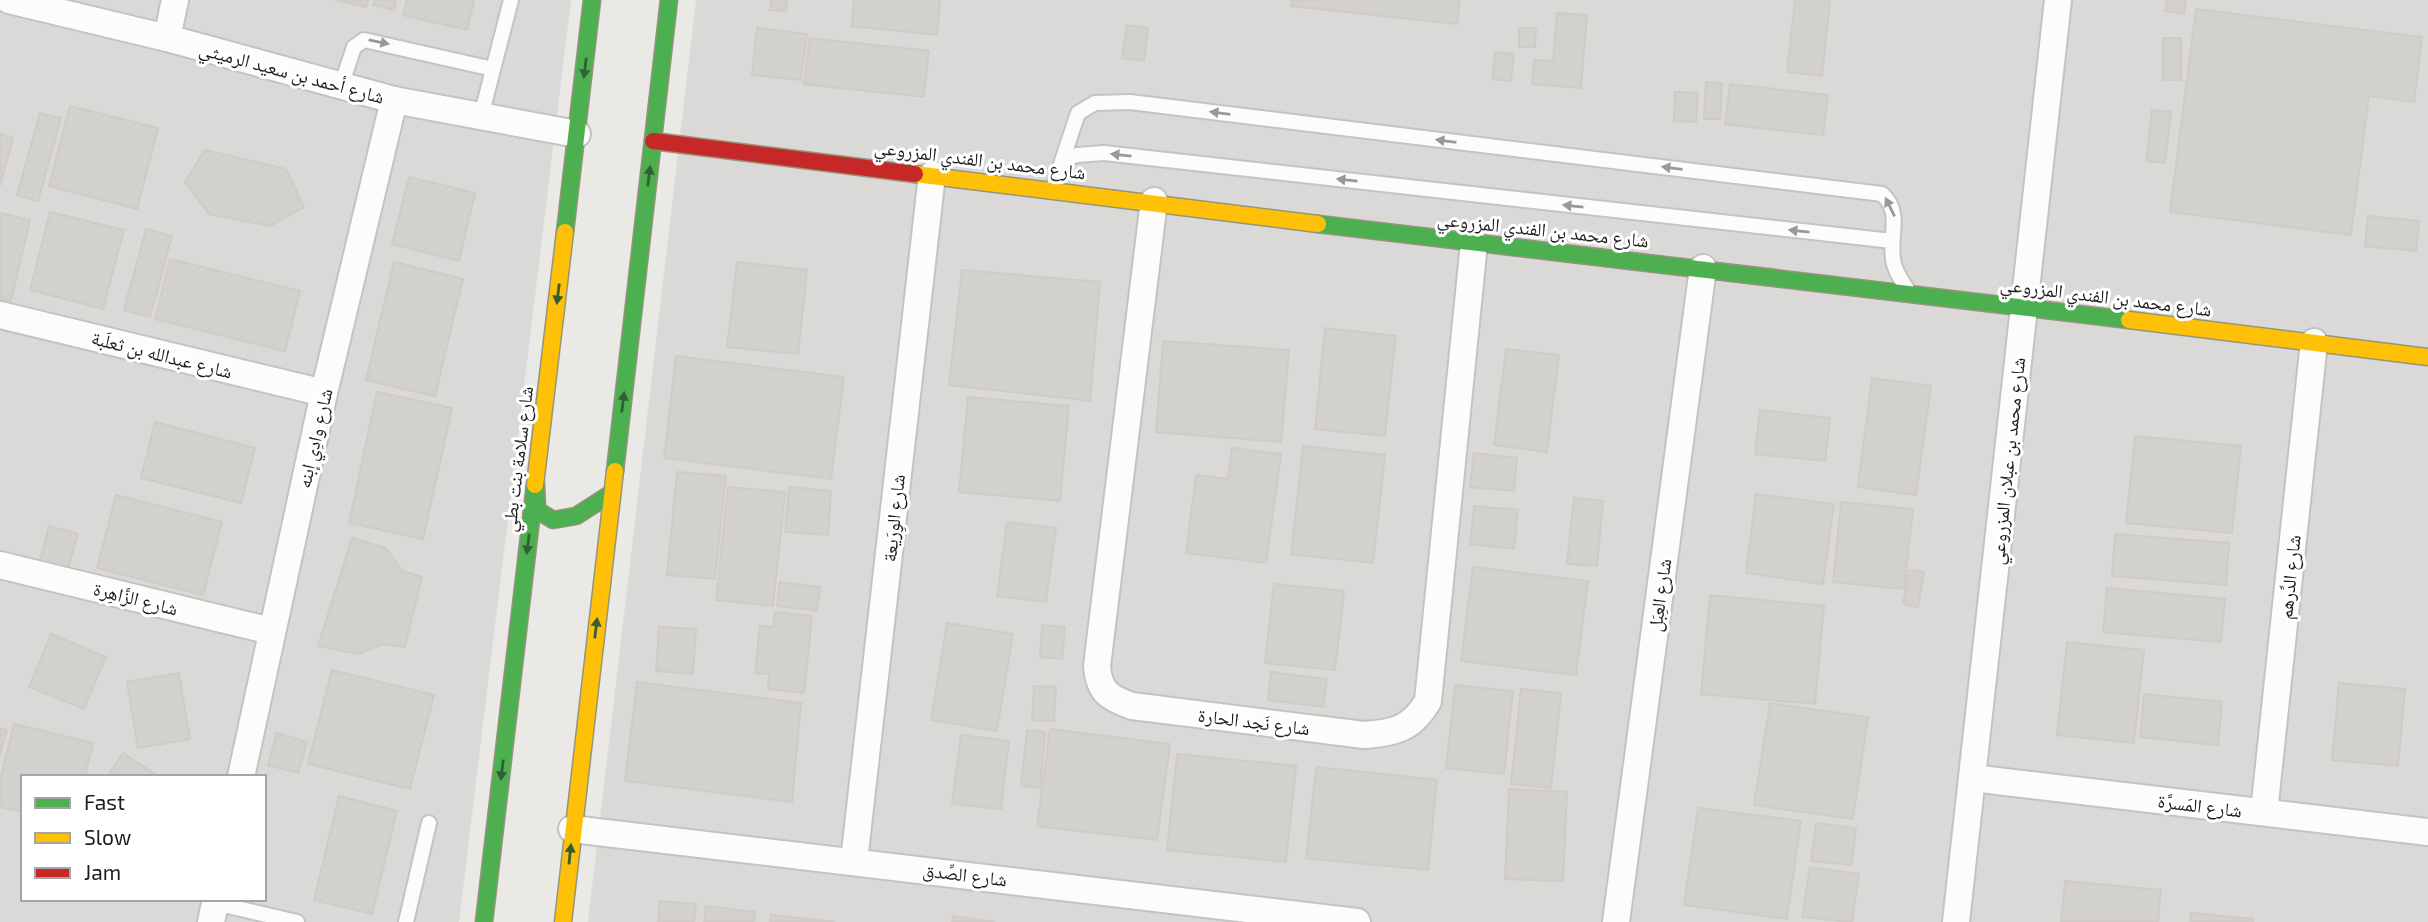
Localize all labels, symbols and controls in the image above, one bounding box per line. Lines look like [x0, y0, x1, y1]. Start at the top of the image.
street label: شارع أحمد بن سعيد الرميثي [196, 36, 387, 112]
one-way arrow [368, 37, 390, 48]
one-way arrow [579, 57, 590, 79]
one-way arrow [1209, 108, 1231, 119]
street label: شارع محمد بن الفندي المزروعي [872, 135, 1087, 188]
one-way arrow [1435, 135, 1457, 146]
one-way arrow [1110, 150, 1132, 161]
one-way arrow [1660, 163, 1682, 174]
one-way arrow [643, 165, 654, 187]
one-way arrow [1336, 175, 1358, 186]
one-way arrow [1884, 196, 1896, 216]
one-way arrow [1562, 200, 1584, 211]
street label: شارع محمد بن الفندي المزروعي [1436, 206, 1650, 256]
one-way arrow [1788, 225, 1810, 236]
street label: شارع محمد بن الفندي المزروعي [1998, 272, 2213, 325]
one-way arrow [552, 283, 563, 305]
street label: شارع عبدالله بن ثعلَبة [89, 325, 235, 384]
street label: شارع محمد بن عبلان المزروعي [1985, 356, 2034, 566]
street label: شارع سلامة بنت بطي [497, 385, 542, 534]
street label: شارع وادِي إبنه [291, 386, 341, 491]
one-way arrow [617, 391, 628, 413]
street label: شارع الوِرَيعة [877, 473, 913, 563]
one-way arrow [523, 533, 534, 555]
street label: شارع الدِّرهم [2273, 534, 2307, 621]
street label: شارع العِبَل [1642, 557, 1677, 633]
street label: شارع الزَّاهِرة [91, 576, 181, 621]
one-way arrow [591, 617, 602, 639]
street label: شارع نَجد الحارة [1197, 703, 1311, 740]
one-way arrow [496, 759, 507, 781]
legend [21, 775, 266, 901]
street label: شارع المَسرَّة [2156, 788, 2243, 823]
text: Fast [84, 789, 125, 814]
text: Slow [84, 824, 131, 849]
one-way arrow [564, 843, 575, 865]
street label: شارع الصِّدق [921, 857, 1009, 892]
text: Jam [84, 859, 121, 884]

